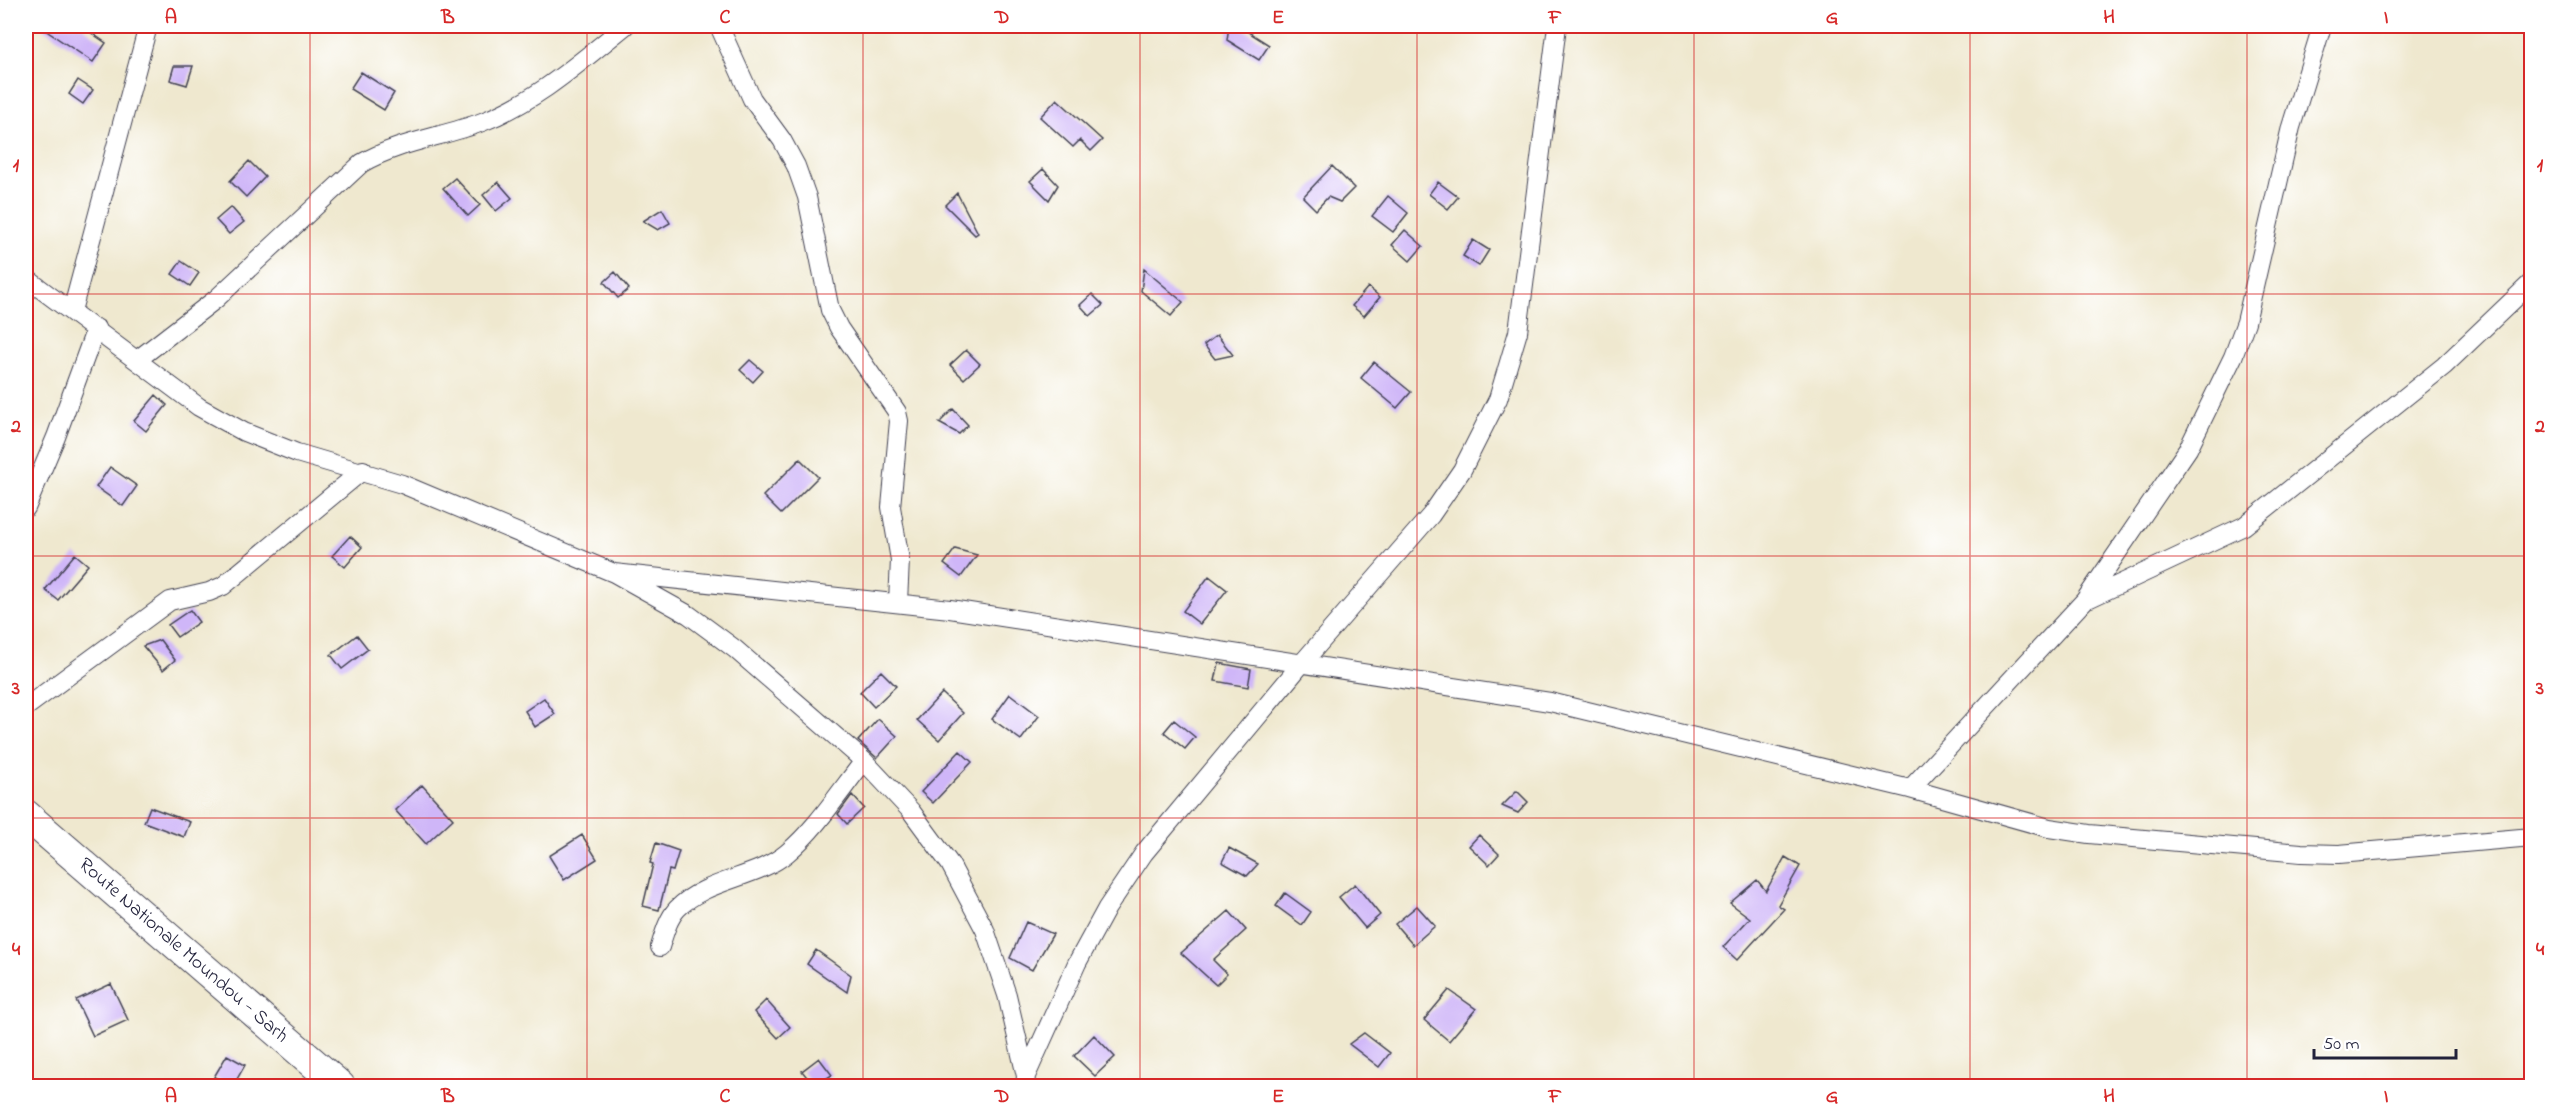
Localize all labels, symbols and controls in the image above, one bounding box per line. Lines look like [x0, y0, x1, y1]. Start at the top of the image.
text: A [165, 4, 177, 33]
text: B [440, 4, 455, 33]
text: C [720, 4, 731, 33]
text: D [994, 4, 1009, 33]
text: E [1272, 4, 1284, 33]
text: F [1548, 4, 1562, 33]
text: G [1826, 4, 1839, 33]
text: H [2103, 4, 2115, 33]
text: I [2384, 4, 2389, 33]
text: 1 [13, 152, 20, 181]
text: 1 [2537, 152, 2544, 181]
text: 2 [10, 413, 21, 442]
text: 2 [2534, 413, 2545, 442]
text: 3 [11, 675, 20, 704]
text: 3 [2535, 675, 2544, 704]
street label: Route Nationale Moundou - Sarh [72, 851, 294, 1051]
text: 4 [12, 936, 21, 965]
text: 4 [2536, 936, 2545, 965]
scale bar [2314, 1022, 2456, 1060]
text: 50 m [2323, 1032, 2360, 1058]
text: A [165, 1083, 177, 1112]
text: B [440, 1083, 455, 1112]
text: C [720, 1083, 731, 1112]
text: D [994, 1083, 1009, 1112]
text: E [1272, 1083, 1284, 1112]
text: F [1548, 1083, 1562, 1112]
text: G [1826, 1083, 1839, 1112]
text: H [2103, 1083, 2115, 1112]
text: I [2384, 1083, 2389, 1112]

